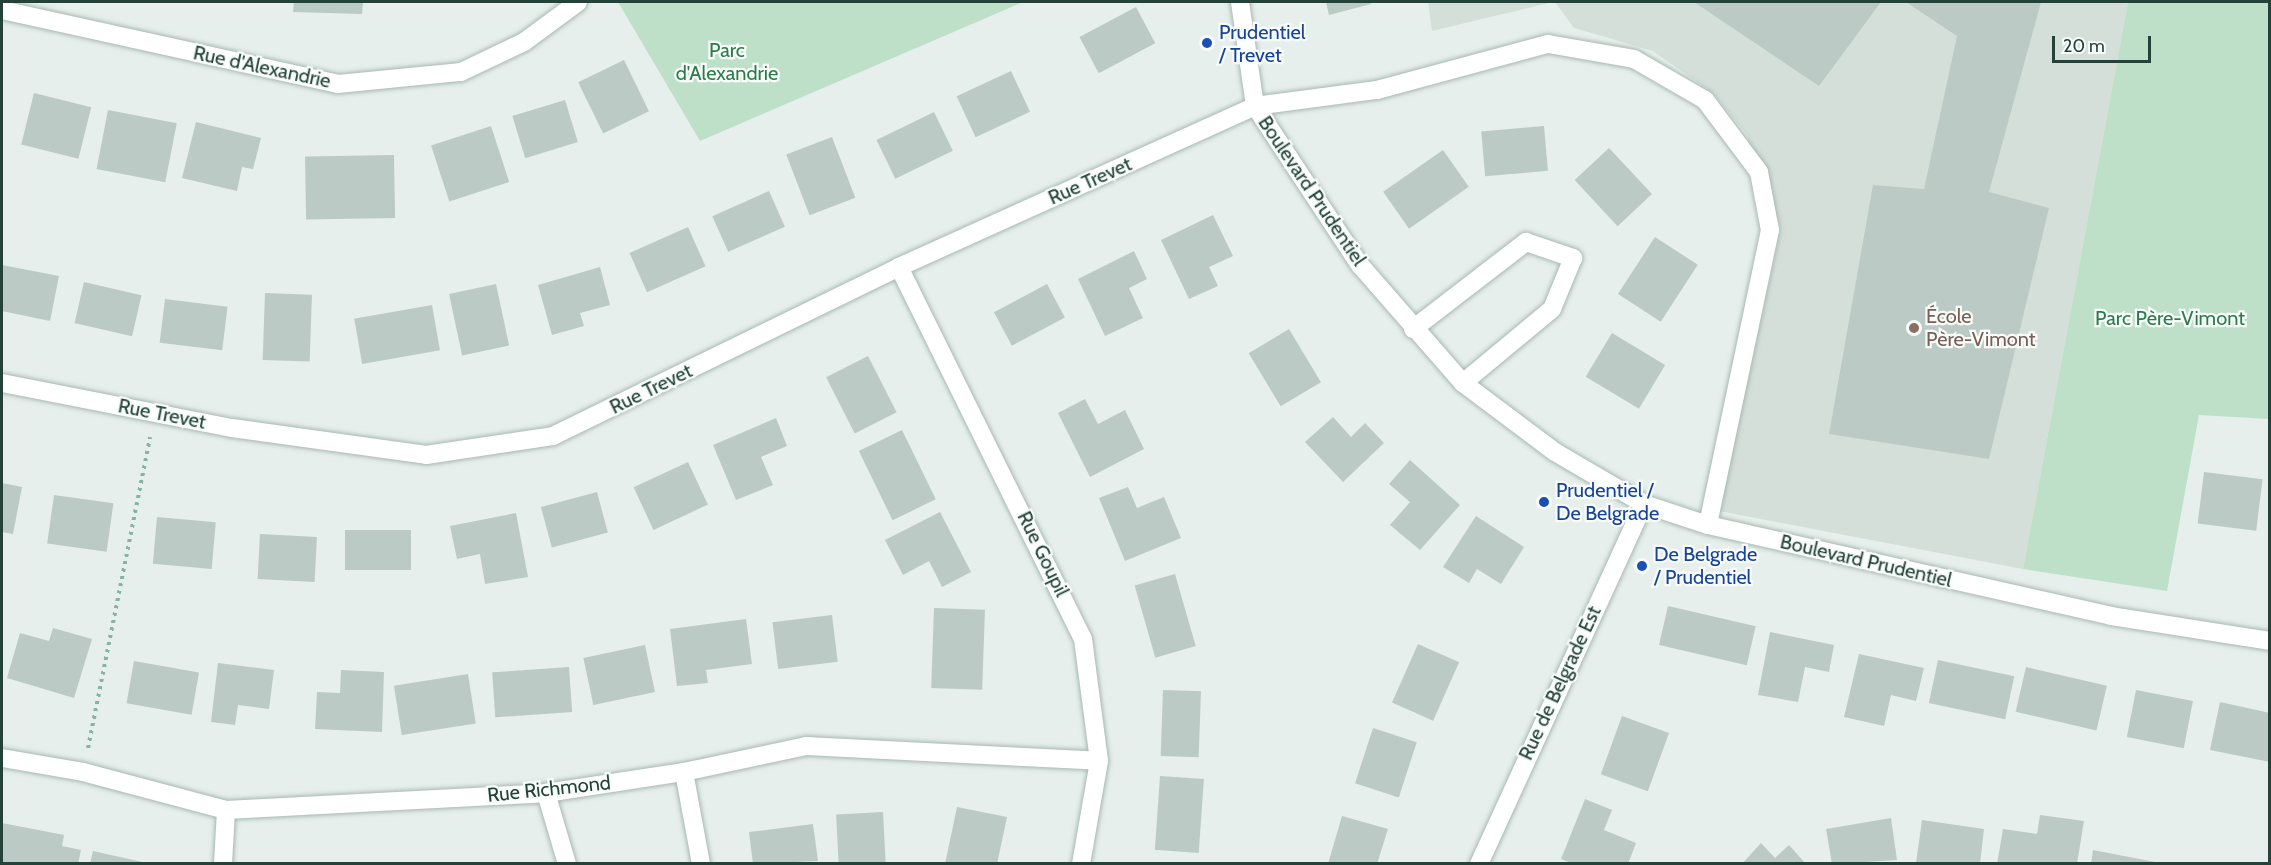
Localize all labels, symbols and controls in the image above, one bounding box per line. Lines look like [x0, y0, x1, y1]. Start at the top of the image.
place label: Prudentiel / Trevet [1219, 20, 1305, 67]
scale bar [2055, 24, 2154, 62]
text: 20 m [2063, 35, 2105, 57]
marker: Prudentiel / Trevet [1200, 36, 1214, 50]
park label: Parc d'Alexandrie [676, 39, 778, 86]
street label: Rue d'Alexandrie [191, 41, 333, 93]
street label: Boulevard Prudentiel [1253, 112, 1371, 270]
street label: Rue Trevet [1045, 152, 1135, 210]
place label: École Père-Vimont [1926, 304, 2035, 351]
park label: Parc Père-Vimont [2095, 306, 2245, 330]
marker: École Père-Vimont [1907, 321, 1921, 335]
street label: Rue Trevet [606, 359, 696, 419]
street label: Rue Trevet [116, 394, 208, 434]
place label: Prudentiel / De Belgrade [1556, 478, 1659, 525]
marker: Prudentiel / De Belgrade [1537, 495, 1551, 509]
street label: Rue Goupil [1012, 507, 1074, 601]
street label: Boulevard Prudentiel [1778, 530, 1954, 592]
place label: De Belgrade / Prudentiel [1654, 542, 1757, 589]
marker: De Belgrade / Prudentiel [1635, 559, 1649, 573]
street label: Rue de Belgrade Est [1514, 602, 1606, 764]
street label: Rue Richmond [486, 771, 612, 807]

